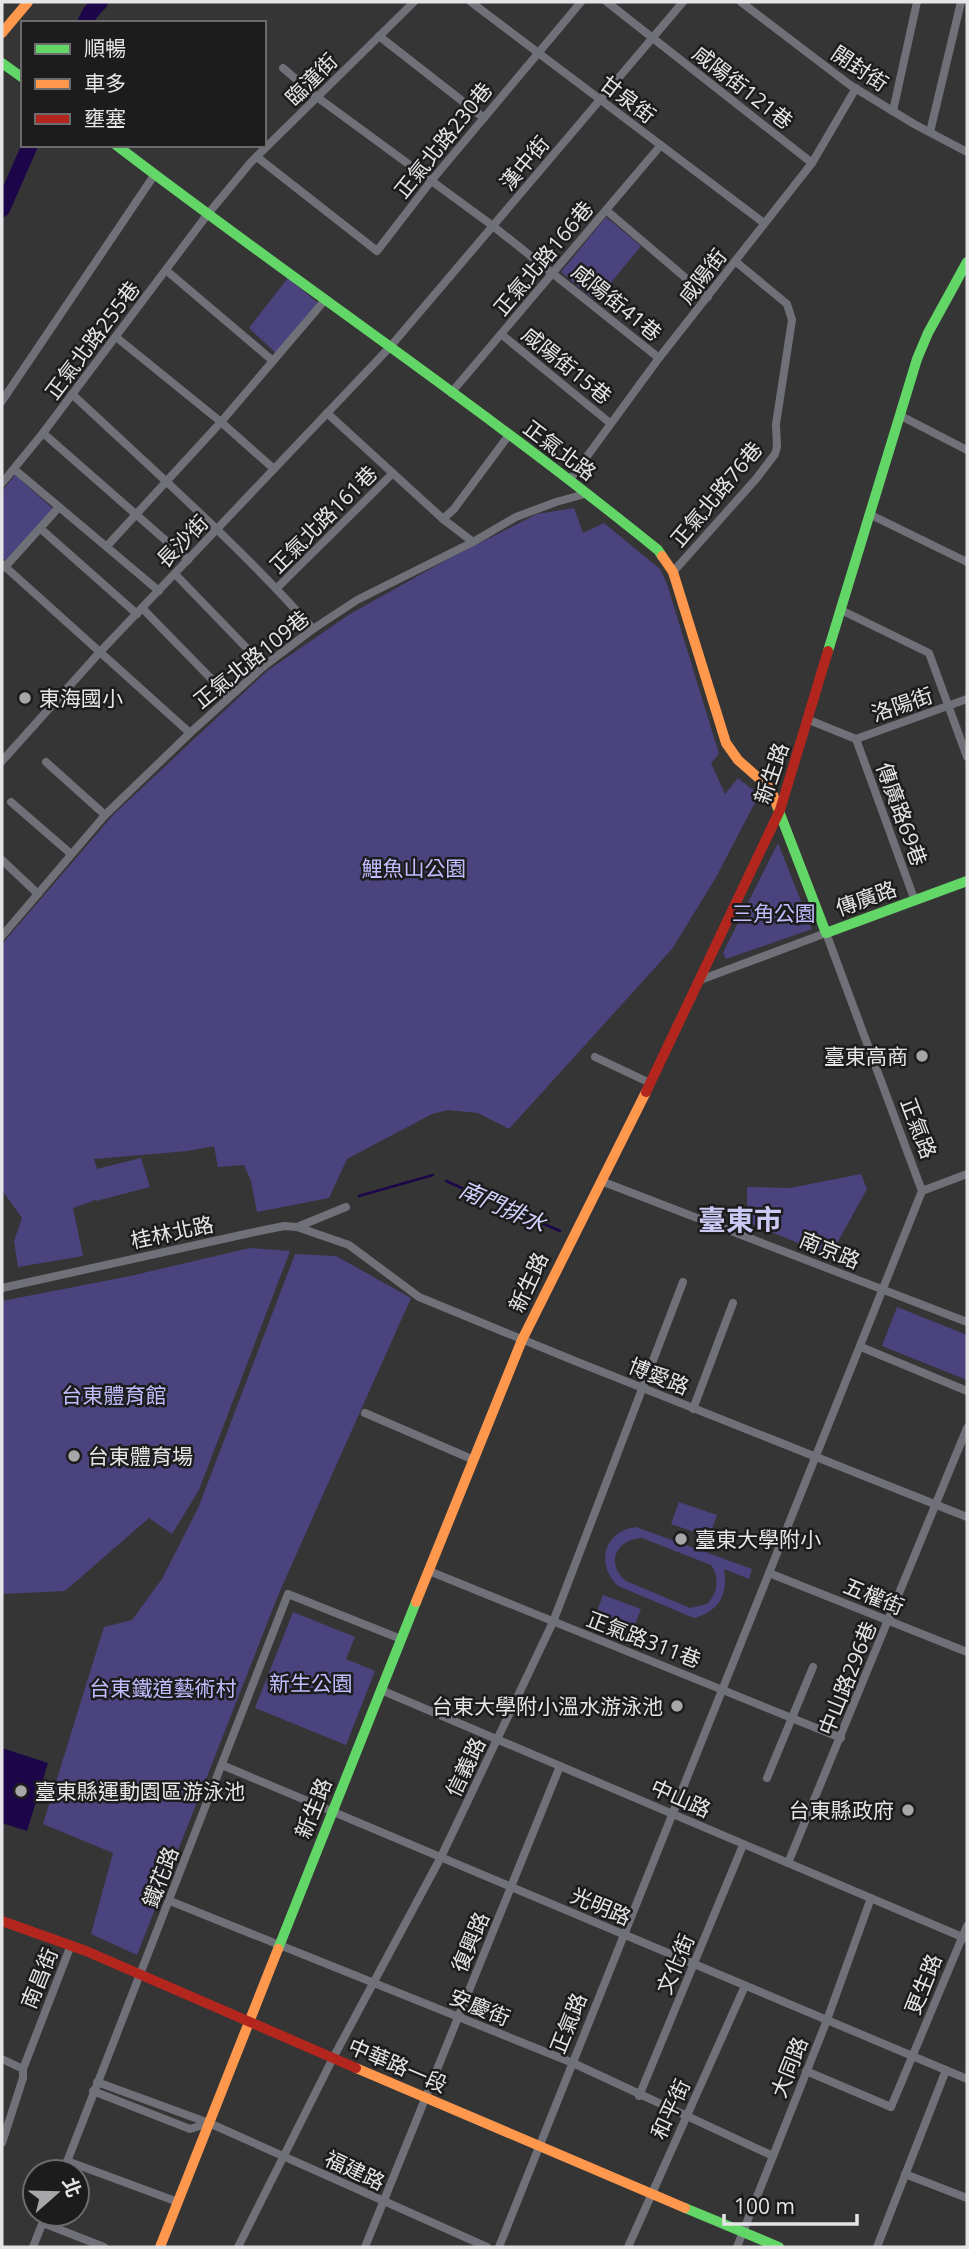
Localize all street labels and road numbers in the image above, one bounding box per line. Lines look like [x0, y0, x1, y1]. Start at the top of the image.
street label: 咸陽街121巷 [687, 39, 799, 135]
street label: 開封街 [826, 39, 894, 97]
street label: 臨潼街 [279, 47, 343, 111]
street label: 甘泉街 [594, 69, 662, 129]
street label: 正氣北路230巷 [388, 76, 498, 204]
street label: 漢中街 [493, 130, 555, 196]
street label: 正氣北路166巷 [487, 195, 599, 321]
street label: 咸陽街 [672, 243, 732, 309]
street label: 咸陽街41巷 [566, 257, 668, 347]
street label: 正氣北路255巷 [38, 275, 146, 405]
street label: 咸陽街15巷 [516, 320, 618, 410]
street label: 正氣北路 [518, 414, 602, 486]
street label: 正氣北路76巷 [664, 436, 768, 552]
street label: 正氣北路161巷 [263, 459, 383, 579]
street label: 長沙街 [150, 509, 214, 573]
street label: 正氣北路109巷 [187, 604, 315, 714]
street label: 洛陽街 [868, 681, 936, 727]
street label: 新生路 [748, 739, 794, 807]
street label: 傳廣路69巷 [870, 758, 934, 870]
street label: 傳廣路 [832, 874, 900, 922]
street label: 正氣路 [895, 1094, 943, 1162]
street label: 桂林北路 [128, 1210, 216, 1254]
street label: 南京路 [796, 1225, 864, 1275]
street label: 新生路 [502, 1248, 554, 1316]
street label: 博愛路 [625, 1351, 693, 1401]
street label: 五權街 [840, 1571, 908, 1621]
street label: 正氣路311巷 [583, 1604, 705, 1674]
street label: 中山路296巷 [812, 1617, 882, 1739]
street label: 信義路 [439, 1733, 491, 1801]
street label: 中山路 [647, 1772, 715, 1824]
street label: 新生路 [288, 1774, 338, 1842]
street label: 鐵花路 [136, 1843, 184, 1911]
street label: 光明路 [567, 1881, 635, 1931]
street label: 復興路 [445, 1908, 495, 1976]
street label: 文化街 [650, 1930, 700, 1998]
street label: 南昌街 [14, 1944, 64, 2012]
street label: 更生路 [898, 1950, 948, 2018]
street label: 安慶街 [446, 1982, 514, 2032]
street label: 正氣路 [543, 1989, 593, 2057]
street label: 中華路一段 [344, 2032, 452, 2098]
street label: 大同路 [764, 2033, 814, 2101]
street label: 和平街 [644, 2075, 696, 2143]
street label: 福建路 [321, 2144, 389, 2196]

